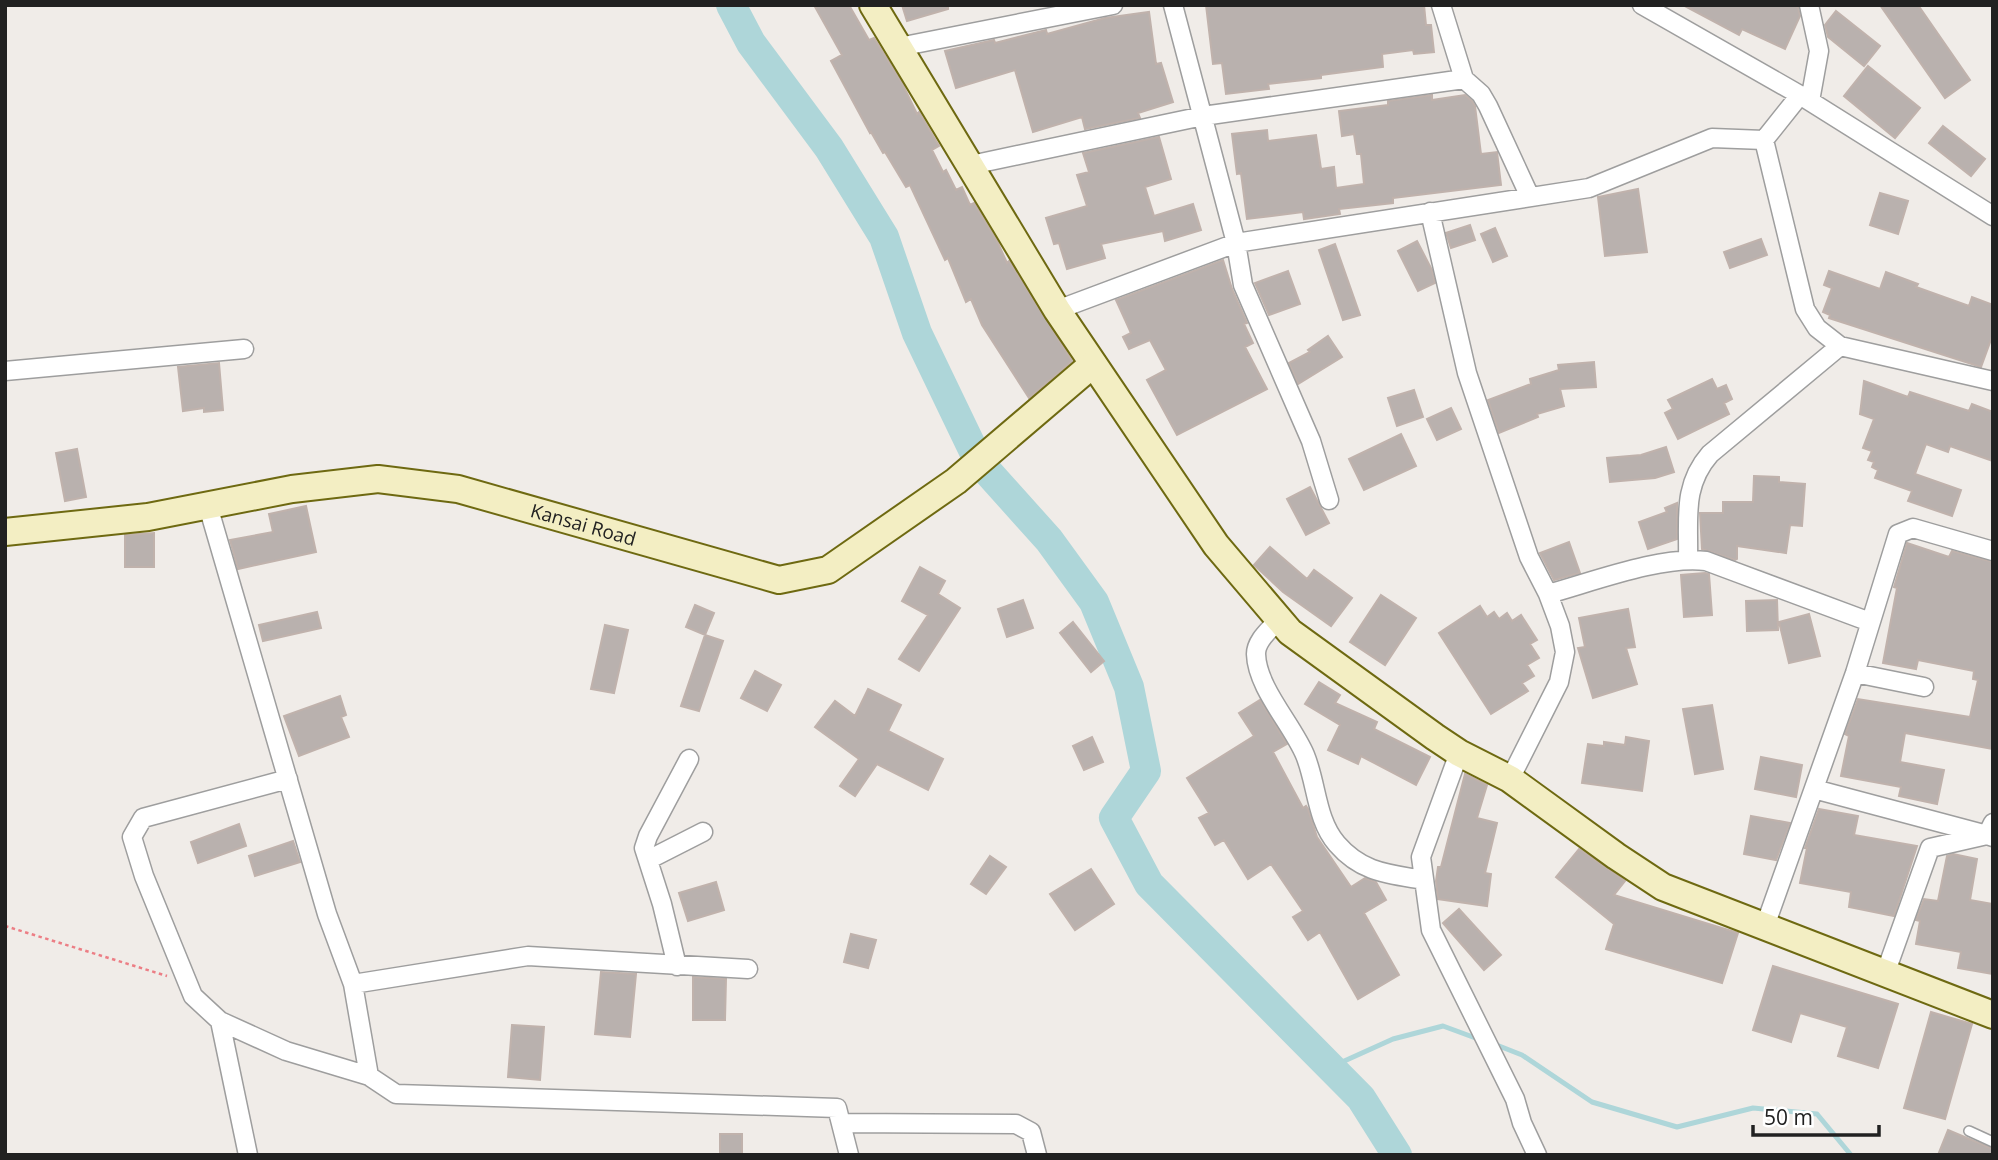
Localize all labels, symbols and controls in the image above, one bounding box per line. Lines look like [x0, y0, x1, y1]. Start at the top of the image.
street label: Kansai Road [528, 497, 639, 552]
scale bar [1753, 1094, 1879, 1138]
text: 50 m [1764, 1103, 1813, 1131]

